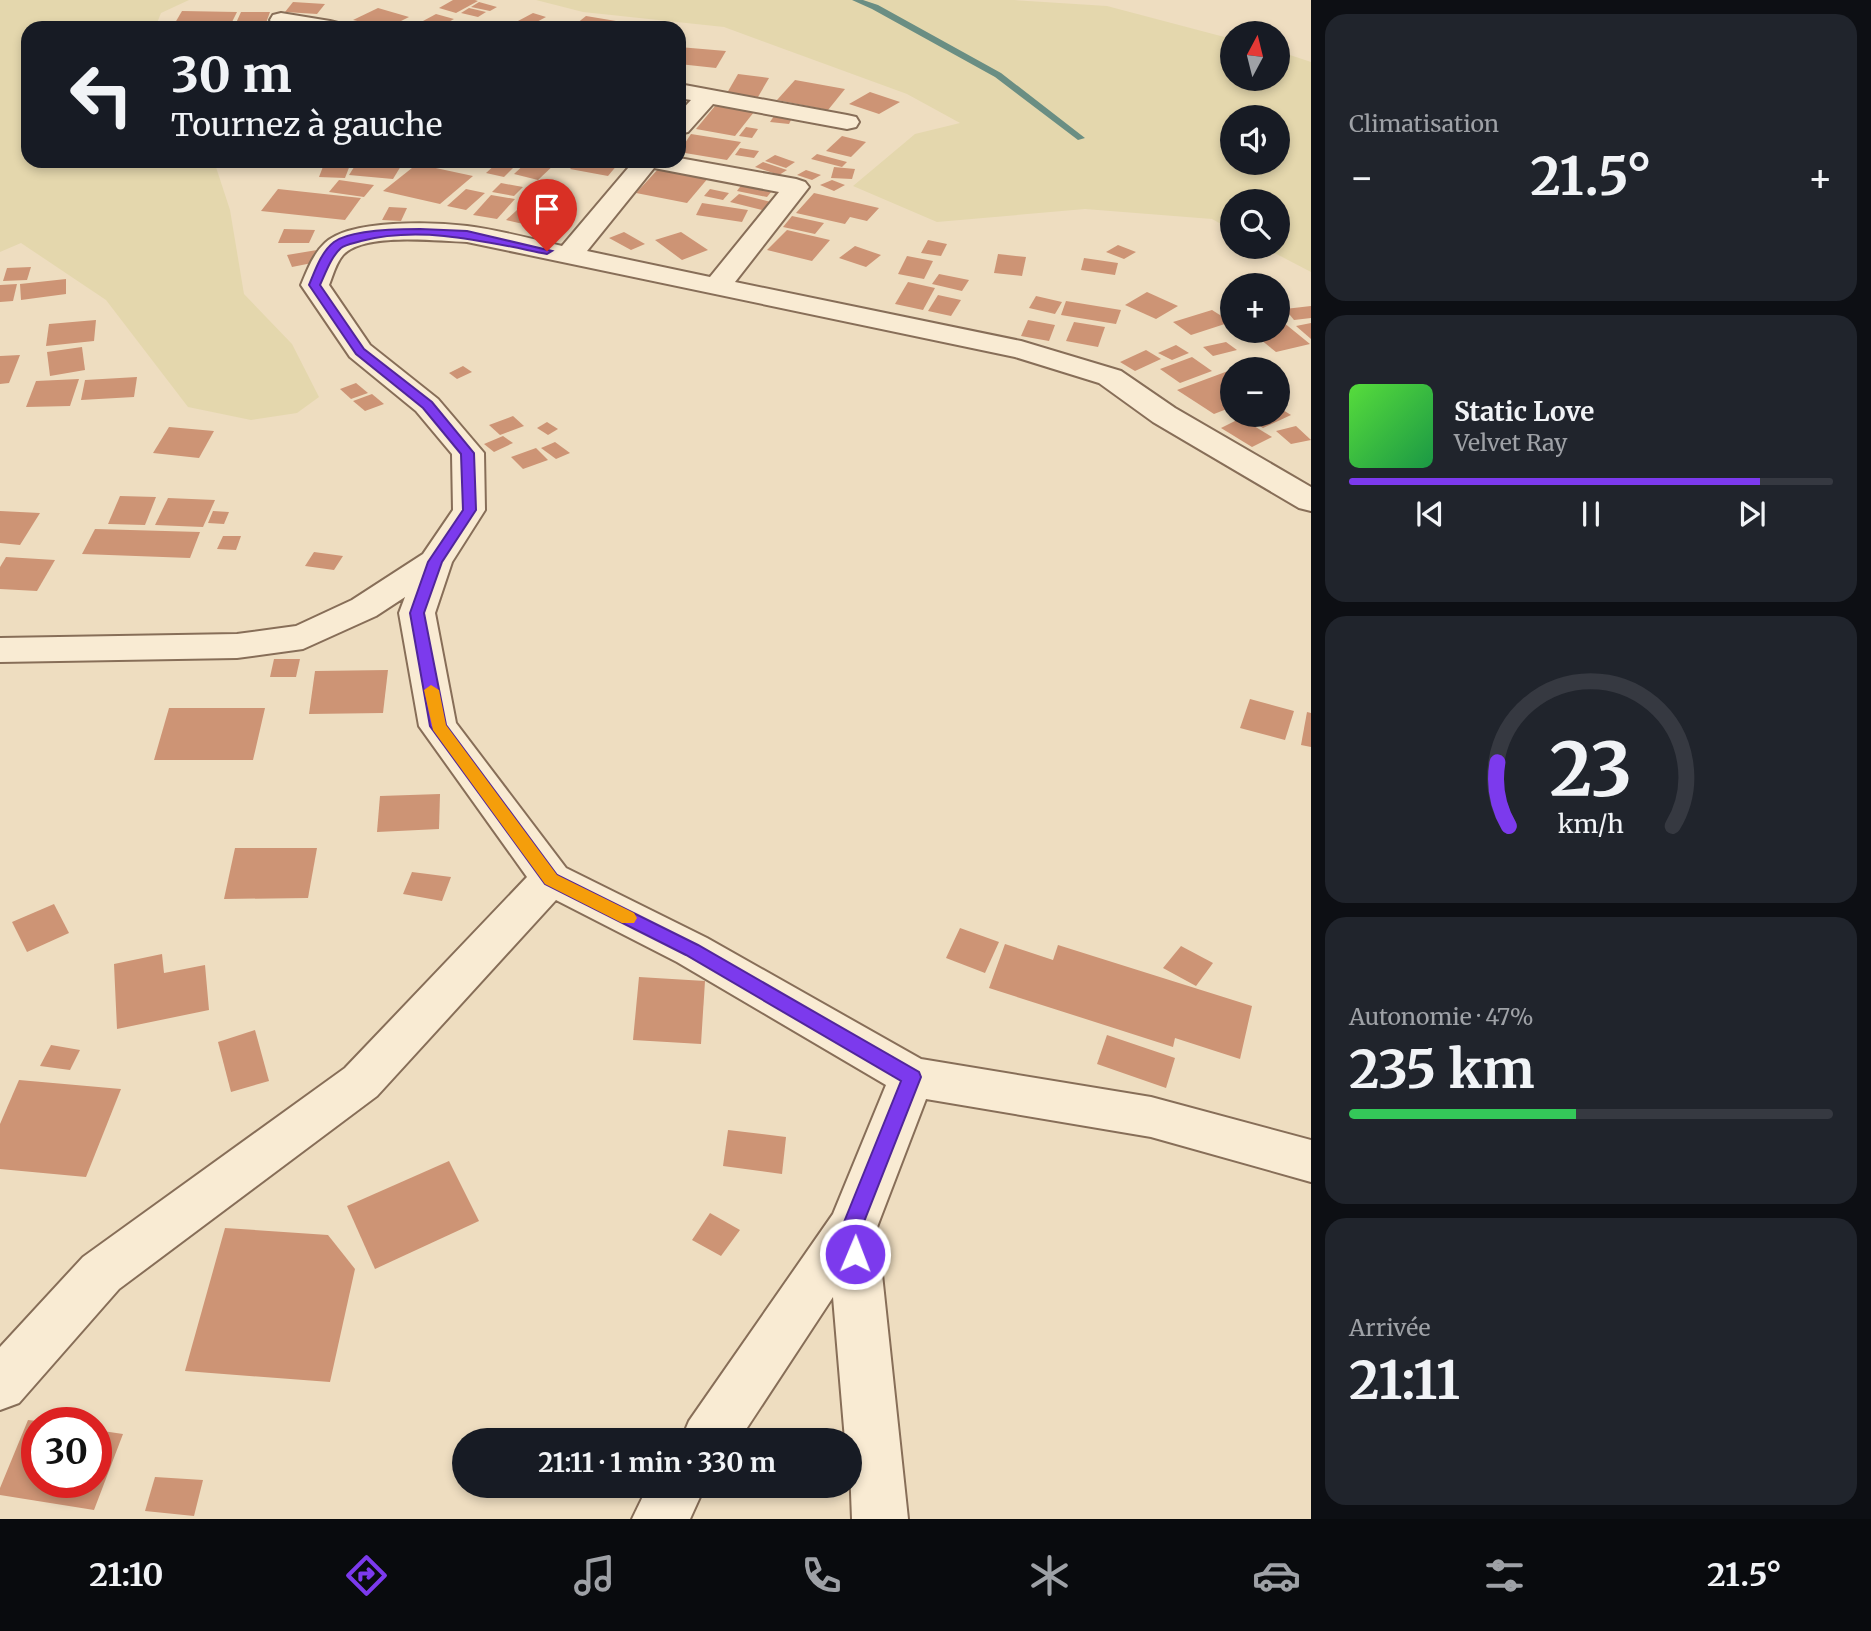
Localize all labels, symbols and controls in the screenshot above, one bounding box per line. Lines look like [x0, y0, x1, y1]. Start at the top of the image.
north arrow [1220, 21, 1290, 91]
map controls [1220, 21, 1290, 427]
text: 30 m [171, 44, 292, 105]
icon: left [56, 49, 147, 140]
text: Tournez à gauche [171, 105, 442, 145]
button: sound [1220, 105, 1290, 175]
text: Climatisation [1349, 109, 1499, 138]
text: 21.5° [1530, 144, 1652, 209]
text: − [1349, 154, 1374, 201]
text: + [1808, 154, 1833, 201]
pin [517, 179, 577, 251]
button: search [1220, 189, 1290, 259]
icon: arrive [528, 190, 566, 228]
button: + [1220, 273, 1290, 343]
button: − [1220, 357, 1290, 427]
text: Static Love [1454, 395, 1594, 428]
text: Velvet Ray [1454, 428, 1567, 457]
icon: previous [1411, 495, 1449, 533]
icon: pause [1572, 495, 1610, 533]
icon: next [1733, 495, 1771, 533]
text: 23 [1550, 724, 1632, 816]
text: km/h [1558, 807, 1624, 839]
text: Autonomie · 47% [1349, 1002, 1534, 1031]
text: 235 km [1349, 1037, 1535, 1102]
position arrow [818, 1217, 892, 1291]
text: Arrivée [1349, 1313, 1431, 1342]
text: 21:11 [1349, 1348, 1460, 1413]
speed limit sign: 30 [21, 1407, 112, 1498]
text: 21:11 · 1 min · 330 m [538, 1446, 776, 1479]
icon: directions [342, 1551, 391, 1600]
icon: music [570, 1551, 619, 1600]
icon: phone [797, 1551, 846, 1600]
icon: climate [1025, 1551, 1074, 1600]
icon: car [1252, 1551, 1301, 1600]
icon: filters [1480, 1551, 1529, 1600]
text: 21:10 [89, 1555, 164, 1595]
text: 21.5° [1707, 1555, 1782, 1595]

